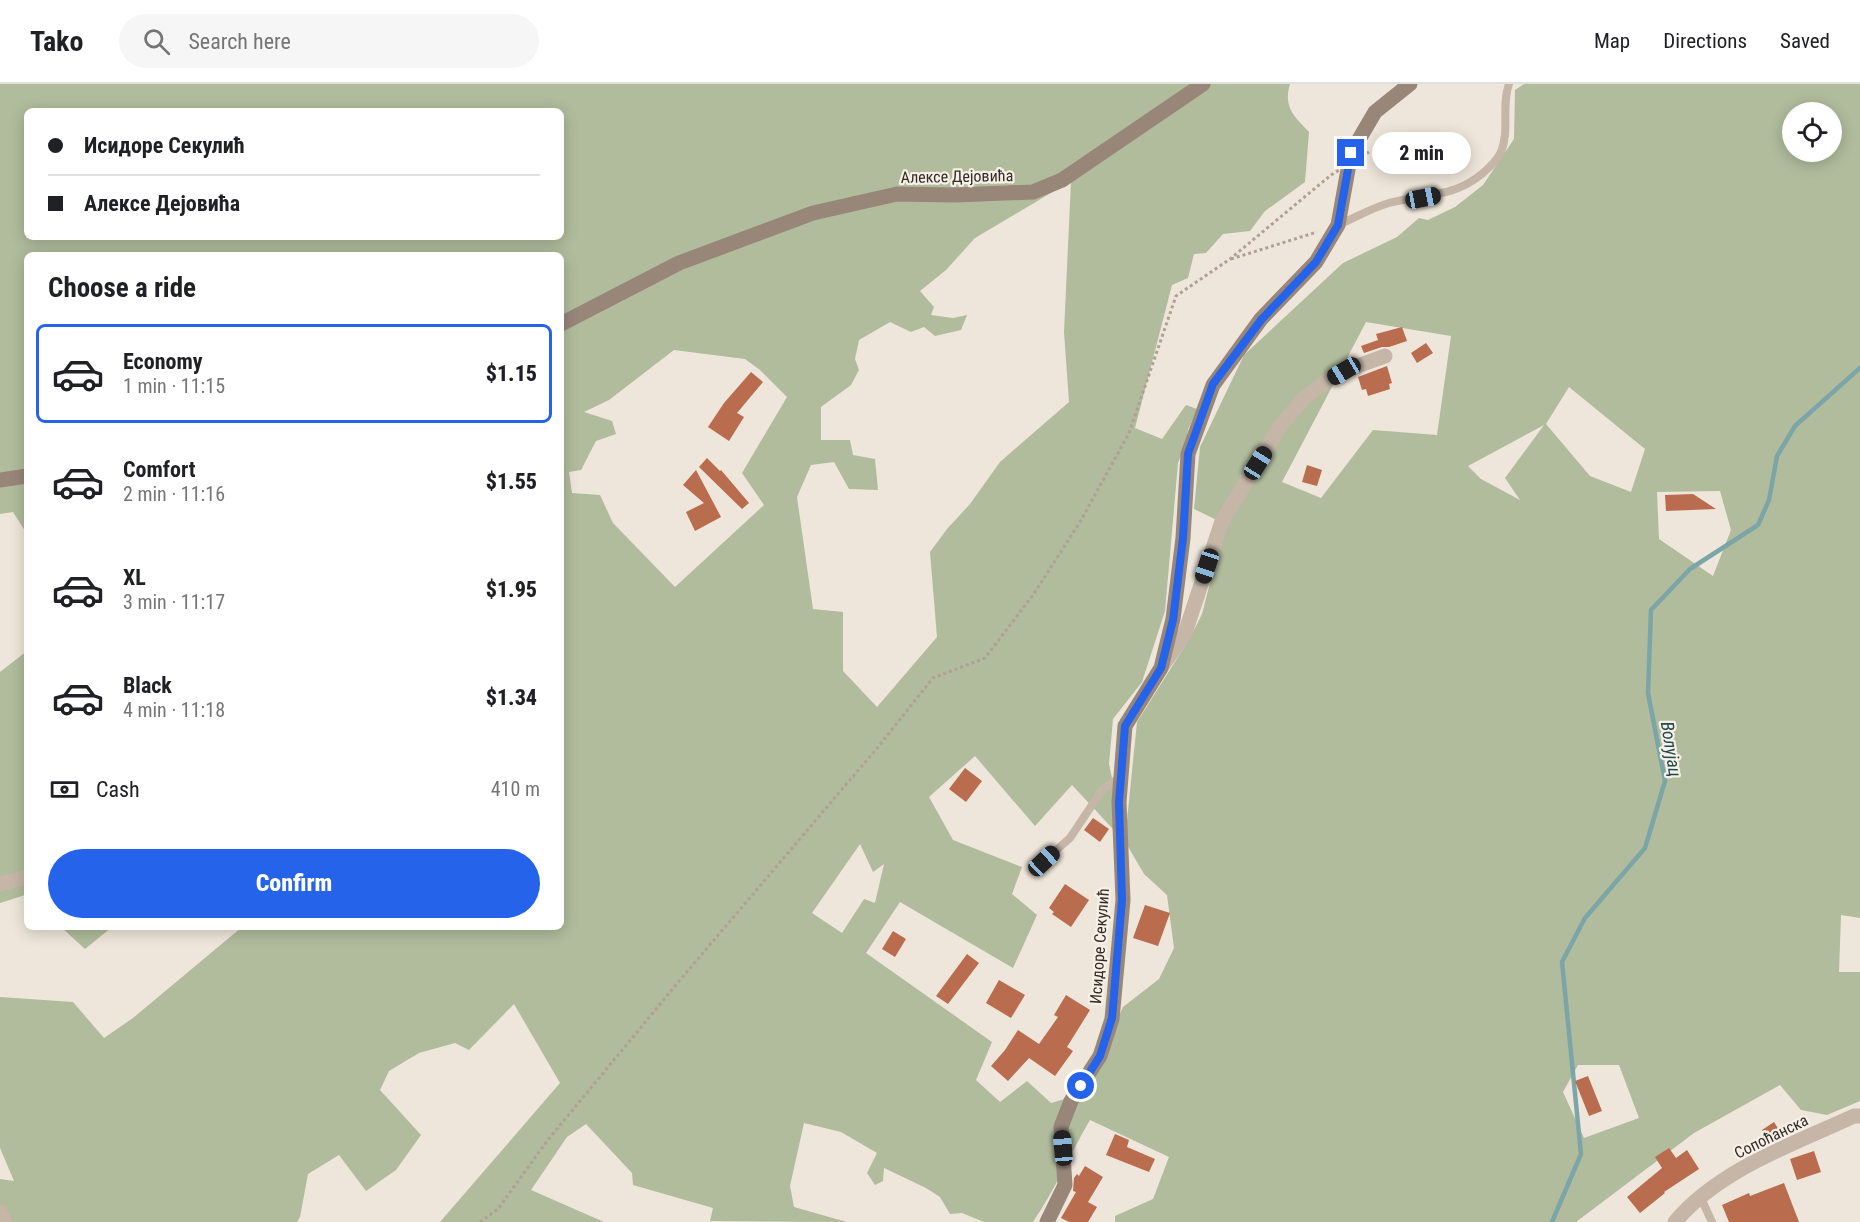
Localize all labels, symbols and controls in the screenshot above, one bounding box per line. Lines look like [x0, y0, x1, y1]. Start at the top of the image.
search box [119, 14, 539, 68]
text: Tako [30, 25, 83, 58]
icon: search [140, 25, 173, 58]
text: Search here [188, 29, 291, 54]
text: Map [1594, 29, 1630, 53]
text: Directions [1663, 29, 1747, 53]
text: Saved [1780, 29, 1830, 53]
map controls [1782, 102, 1842, 162]
button: locate [1782, 102, 1842, 162]
callout: 2 min [1372, 132, 1471, 174]
text: Исидоре Секулић [84, 133, 245, 158]
route end [1337, 139, 1364, 166]
text: 2 min [1399, 141, 1444, 165]
street label: Алексе Дејовића [901, 166, 1014, 187]
car [1404, 186, 1442, 210]
text: Алексе Дејовића [84, 191, 240, 216]
text: Choose a ride [48, 272, 196, 304]
icon: car [51, 347, 105, 401]
text: Economy [123, 349, 203, 374]
car [1324, 354, 1364, 388]
text: $1.15 [486, 361, 537, 386]
text: 1 min · 11:15 [123, 374, 225, 398]
car [1241, 443, 1275, 483]
icon: car [51, 455, 105, 509]
text: Comfort [123, 457, 196, 482]
text: $1.55 [486, 469, 537, 494]
text: 2 min · 11:16 [123, 482, 225, 506]
car [1193, 546, 1221, 586]
icon: car [51, 563, 105, 617]
text: XL [123, 565, 146, 590]
text: $1.95 [486, 577, 537, 602]
text: 3 min · 11:17 [123, 590, 225, 614]
icon: car [51, 671, 105, 725]
text: Black [123, 673, 172, 698]
text: $1.34 [486, 685, 537, 710]
text: 4 min · 11:18 [123, 698, 225, 722]
water label: Волујац [1657, 720, 1686, 778]
icon: cash [48, 773, 81, 806]
text: Cash [96, 777, 140, 802]
text: 410 m [491, 777, 540, 801]
car [1025, 842, 1063, 880]
button: Confirm [48, 849, 540, 918]
street label: Исидоре Секулић [1086, 888, 1113, 1005]
route start [1067, 1072, 1094, 1099]
street label: Сопоћанска [1731, 1110, 1811, 1162]
car [1052, 1129, 1074, 1167]

